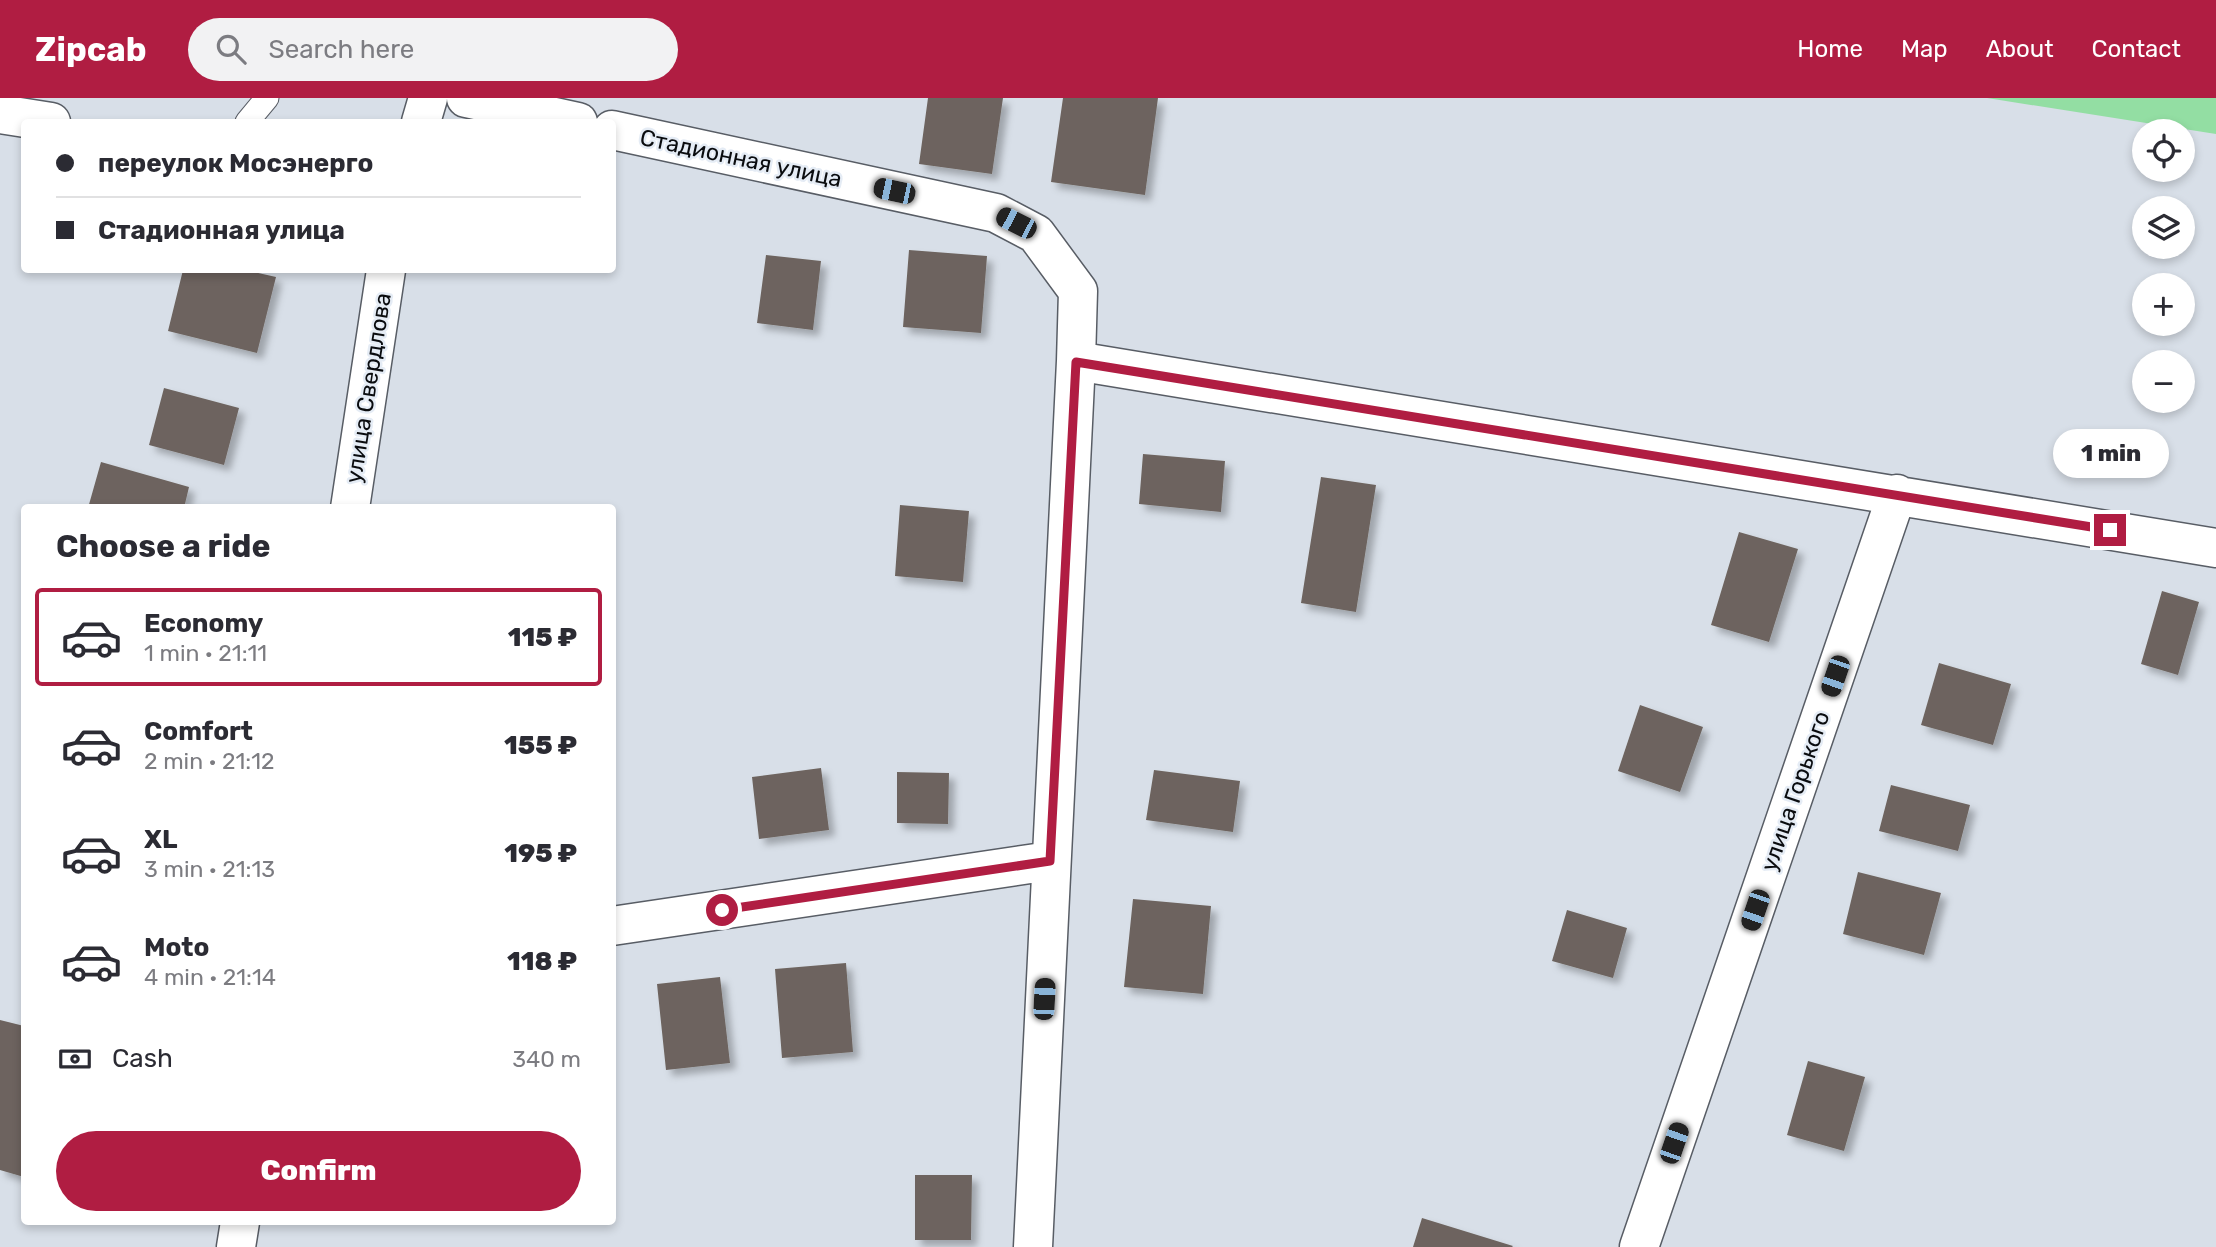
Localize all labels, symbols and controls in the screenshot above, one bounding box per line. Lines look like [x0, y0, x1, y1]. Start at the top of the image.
search box [188, 18, 678, 81]
text: Zipcab [35, 30, 146, 69]
icon: search [212, 30, 250, 68]
text: Search here [268, 34, 414, 65]
text: Home [1797, 35, 1863, 63]
text: Map [1901, 35, 1948, 63]
text: About [1986, 35, 2054, 63]
text: Contact [2092, 35, 2181, 63]
map controls [2132, 119, 2195, 413]
button: locate [2132, 119, 2195, 182]
street label: Стадионная улица [637, 123, 845, 193]
text: переулок Мосэнерго [98, 148, 373, 179]
car [872, 176, 917, 206]
button: layers [2132, 196, 2195, 259]
car [993, 204, 1040, 242]
text: Стадионная улица [98, 215, 345, 246]
button: + [2132, 273, 2195, 336]
street label: улица Свердлова [339, 291, 397, 485]
button: − [2132, 350, 2195, 413]
callout: 1 min [2052, 428, 2168, 478]
text: 1 min [2081, 439, 2141, 467]
route end [2094, 514, 2126, 546]
text: Choose a ride [56, 527, 270, 565]
icon: car [60, 606, 123, 669]
text: Economy [144, 608, 263, 639]
text: 115 ₽ [508, 622, 577, 653]
text: 1 min · 21:11 [144, 639, 267, 667]
car [1819, 653, 1852, 699]
street label: улица Горького [1755, 707, 1835, 875]
icon: car [60, 714, 123, 777]
text: Comfort [144, 716, 253, 747]
text: 155 ₽ [504, 730, 577, 761]
text: 2 min · 21:12 [144, 747, 275, 775]
icon: car [60, 822, 123, 885]
text: XL [144, 824, 177, 855]
text: 195 ₽ [504, 838, 577, 869]
text: 3 min · 21:13 [144, 855, 275, 883]
car [1739, 887, 1772, 933]
route start [706, 894, 738, 926]
icon: car [60, 930, 123, 993]
text: Moto [144, 932, 209, 963]
text: 118 ₽ [507, 946, 577, 977]
text: 4 min · 21:14 [144, 963, 276, 991]
car [1033, 977, 1056, 1021]
icon: cash [56, 1040, 94, 1078]
text: Cash [112, 1043, 173, 1074]
text: 340 m [512, 1045, 581, 1073]
car [1658, 1120, 1691, 1166]
button: Confirm [56, 1131, 581, 1211]

